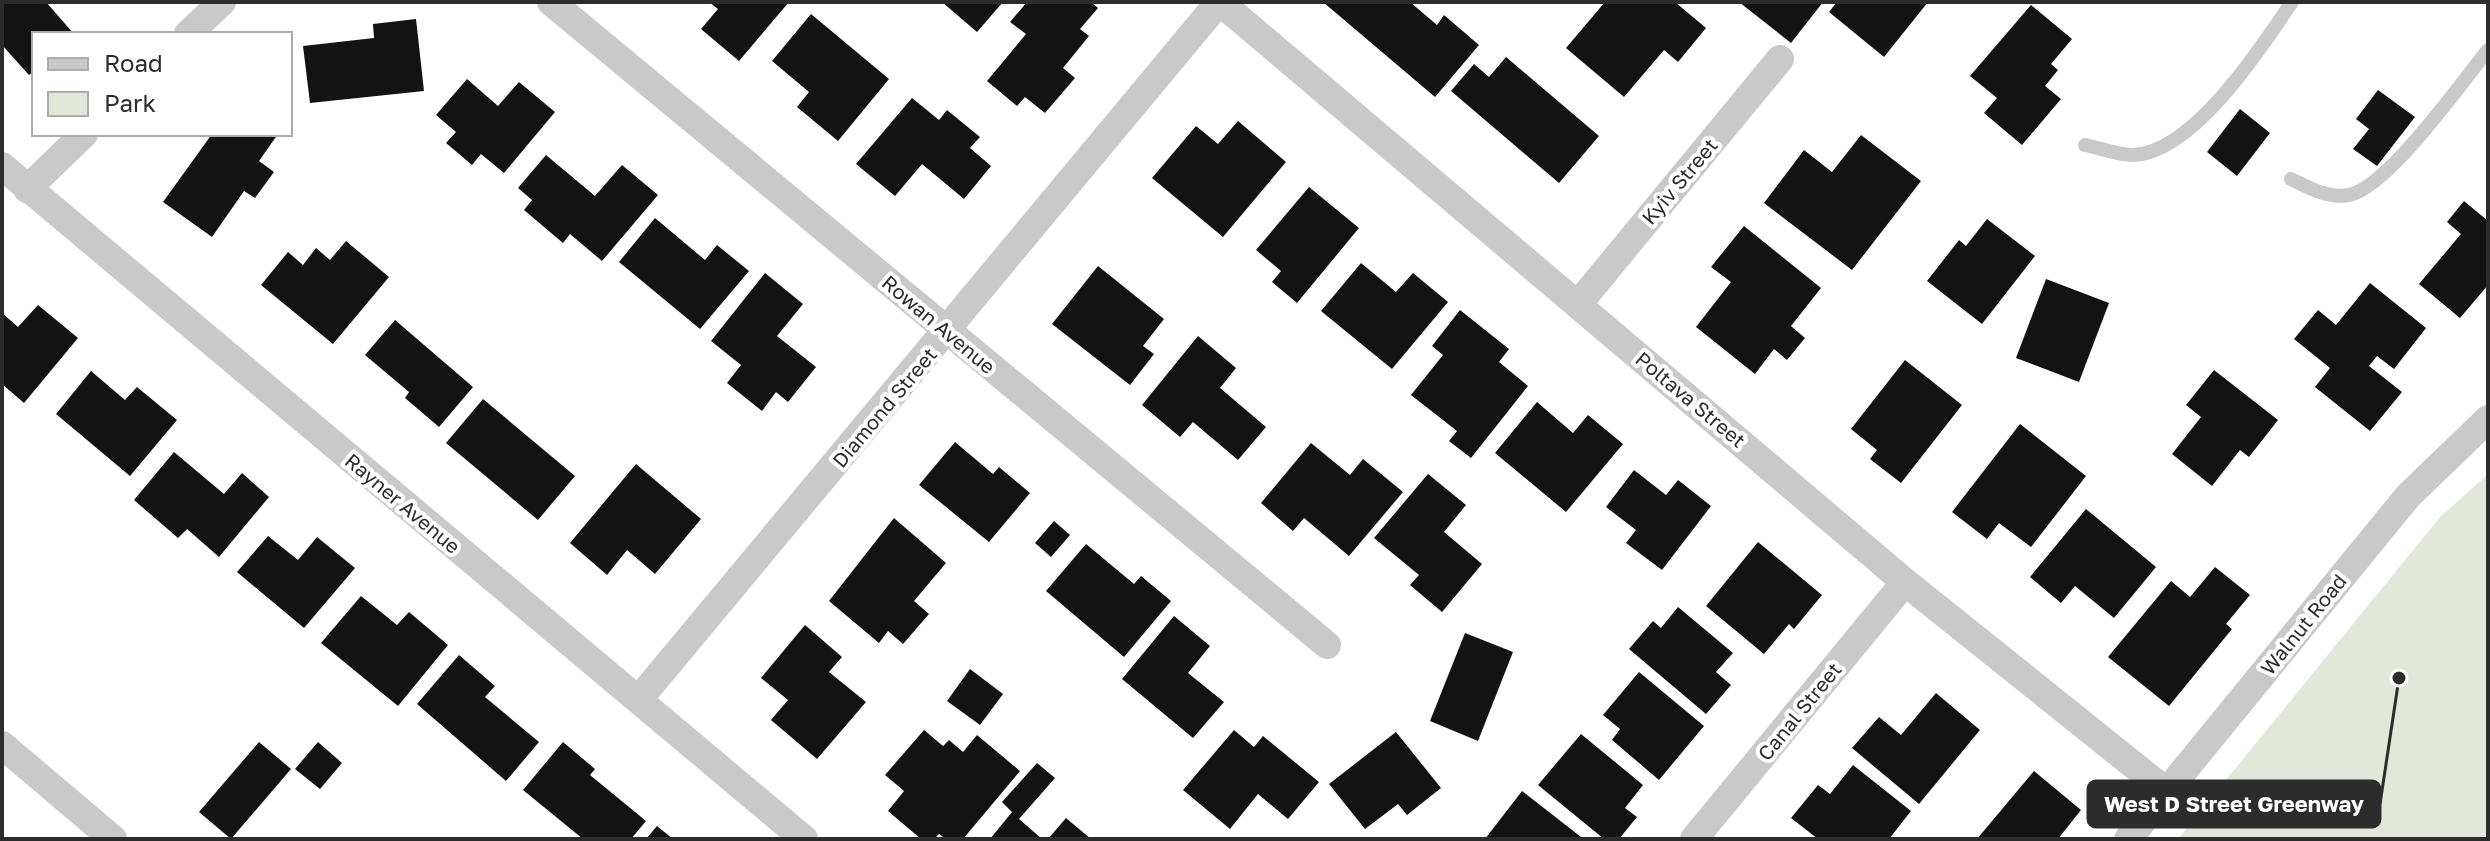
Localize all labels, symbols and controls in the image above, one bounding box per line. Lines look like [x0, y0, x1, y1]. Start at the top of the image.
legend [32, 32, 292, 136]
text: Road [104, 48, 163, 77]
text: Park [104, 88, 156, 117]
street label: Kyiv Street [1636, 133, 1722, 229]
street label: Rowan Avenue [878, 270, 1000, 378]
street label: Diamond Street [827, 342, 941, 472]
street label: Poltava Street [1631, 346, 1751, 452]
street label: Rayner Avenue [341, 448, 465, 558]
street label: Walnut Road [2255, 569, 2351, 679]
street label: Canal Street [1752, 657, 1846, 765]
callout: West D Street Greenway [2088, 781, 2380, 827]
text: West D Street Greenway [2104, 790, 2364, 817]

